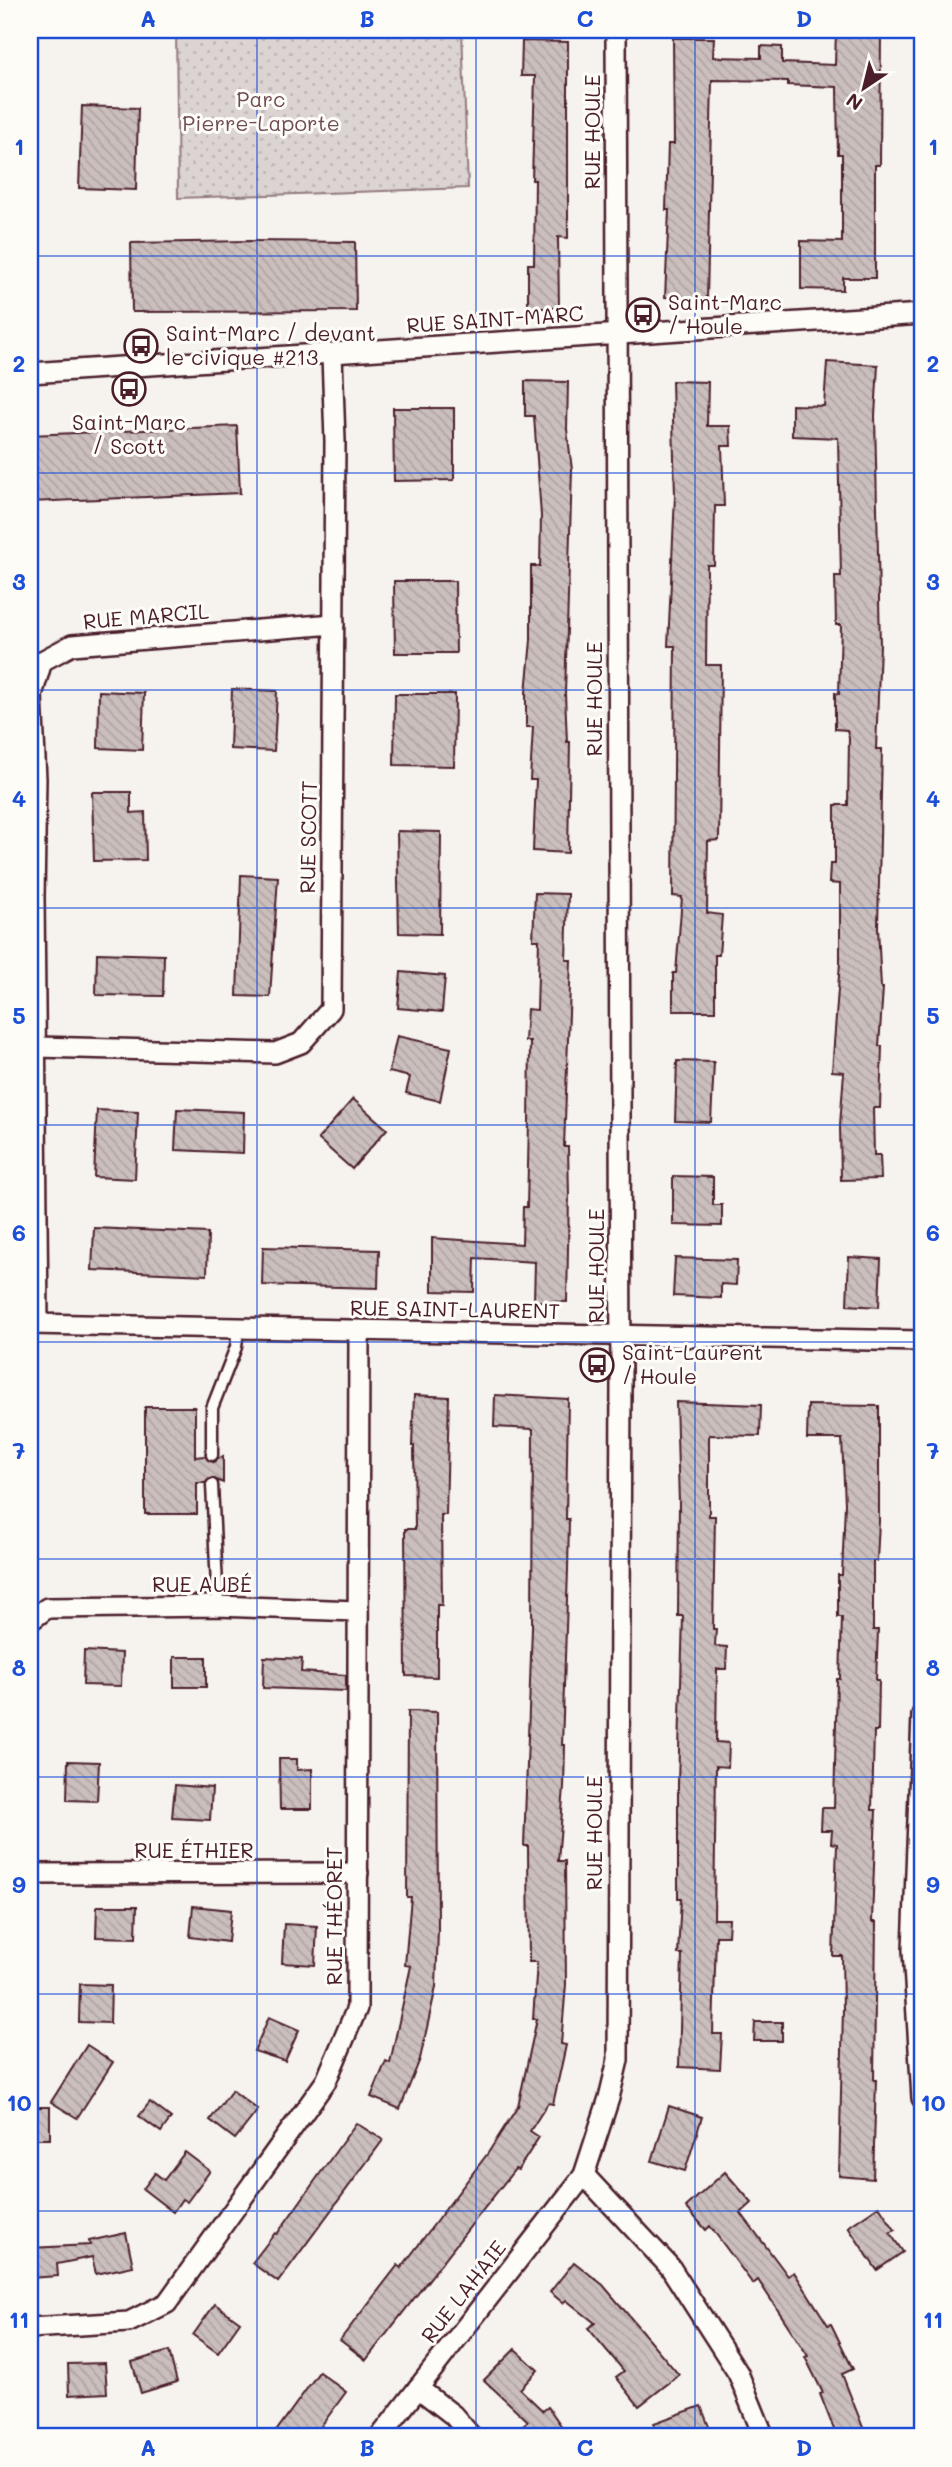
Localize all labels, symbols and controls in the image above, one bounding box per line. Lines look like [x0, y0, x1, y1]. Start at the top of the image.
text: A [140, 3, 156, 33]
text: B [359, 3, 375, 33]
text: C [576, 3, 594, 33]
text: D [796, 3, 812, 33]
north arrow [830, 52, 900, 122]
street label: RUE HOULE [578, 75, 605, 189]
park label: Parc Pierre-Laporte [182, 85, 340, 136]
text: N [841, 88, 867, 117]
text: 1 [14, 131, 24, 161]
text: 1 [928, 131, 938, 161]
place label: Saint-Marc / Houle [668, 288, 782, 339]
bus stop icon: Saint-Marc / Houle [624, 296, 662, 334]
street label: RUE SAINT-MARC [405, 299, 584, 338]
place label: Saint-Marc / devant le civique #213 [166, 319, 376, 370]
bus stop icon: Saint-Marc / devant le civique #213 [122, 327, 160, 365]
text: 2 [13, 348, 25, 378]
text: 2 [927, 348, 939, 378]
bus stop icon: Saint-Marc / Scott [110, 370, 148, 408]
place label: Saint-Marc / Scott [72, 408, 186, 459]
text: 3 [12, 566, 26, 596]
text: 3 [926, 566, 940, 596]
street label: RUE MARCIL [82, 597, 210, 634]
street label: RUE HOULE [580, 642, 607, 756]
street label: RUE SCOTT [293, 780, 322, 894]
text: 4 [12, 783, 26, 813]
text: 4 [926, 783, 940, 813]
text: 5 [12, 1000, 26, 1030]
text: 5 [926, 1000, 940, 1030]
street label: RUE HOULE [582, 1209, 609, 1323]
text: 6 [12, 1217, 26, 1247]
text: 6 [926, 1217, 940, 1247]
street label: RUE SAINT-LAURENT [350, 1293, 560, 1324]
place label: Saint-Laurent / Houle [622, 1338, 763, 1389]
bus stop icon: Saint-Laurent / Houle [578, 1346, 616, 1384]
text: 7 [13, 1435, 26, 1465]
text: 7 [927, 1435, 940, 1465]
street label: RUE AUBÉ [152, 1570, 252, 1597]
text: 8 [12, 1652, 26, 1682]
text: 8 [926, 1652, 940, 1682]
street label: RUE HOULE [580, 1776, 607, 1890]
street label: RUE ÉTHIER [134, 1836, 254, 1863]
street label: RUE THÉORET [320, 1847, 347, 1985]
text: 9 [12, 1869, 26, 1899]
text: 9 [926, 1869, 940, 1899]
text: 10 [7, 2087, 32, 2117]
text: 10 [921, 2087, 946, 2117]
street label: RUE LAHAIE [414, 2234, 511, 2348]
text: 11 [9, 2304, 29, 2334]
text: 11 [923, 2304, 943, 2334]
text: A [140, 2432, 156, 2462]
text: B [359, 2432, 375, 2462]
text: C [576, 2432, 594, 2462]
text: D [796, 2432, 812, 2462]

